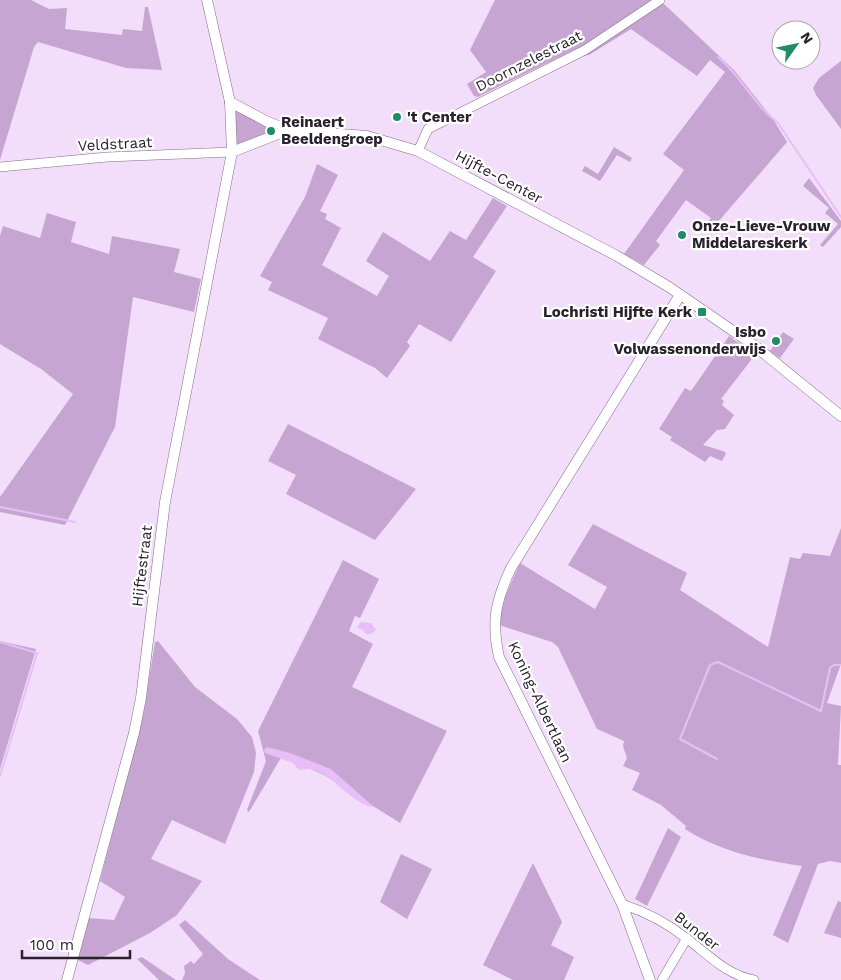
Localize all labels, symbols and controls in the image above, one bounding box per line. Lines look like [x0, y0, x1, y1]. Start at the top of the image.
north arrow [771, 20, 821, 70]
street label: Doornzelestraat [473, 26, 586, 96]
text: N [797, 29, 816, 47]
place label: 't Center [407, 108, 472, 126]
marker: 't Center [391, 111, 403, 123]
place label: Reinaert Beeldengroep [281, 113, 383, 148]
marker: Reinaert Beeldengroep [265, 125, 277, 137]
street label: Veldstraat [77, 133, 154, 155]
street label: Hijfte-Center [452, 147, 546, 207]
place label: Onze-Lieve-Vrouw Middelareskerk [692, 217, 831, 252]
marker: Onze-Lieve-Vrouw Middelareskerk [676, 229, 688, 241]
place label: Lochristi Hijfte Kerk [543, 303, 693, 321]
marker: Lochristi Hijfte Kerk [696, 306, 708, 318]
place label: Isbo Volwassenonderwijs [614, 323, 766, 358]
marker: Isbo Volwassenonderwijs [770, 335, 782, 347]
street label: Hijftestraat [128, 523, 156, 608]
street label: Koning-Albertlaan [504, 639, 576, 765]
street label: Bunder [671, 908, 723, 954]
scale bar [22, 928, 130, 960]
text: 100 m [30, 936, 74, 954]

